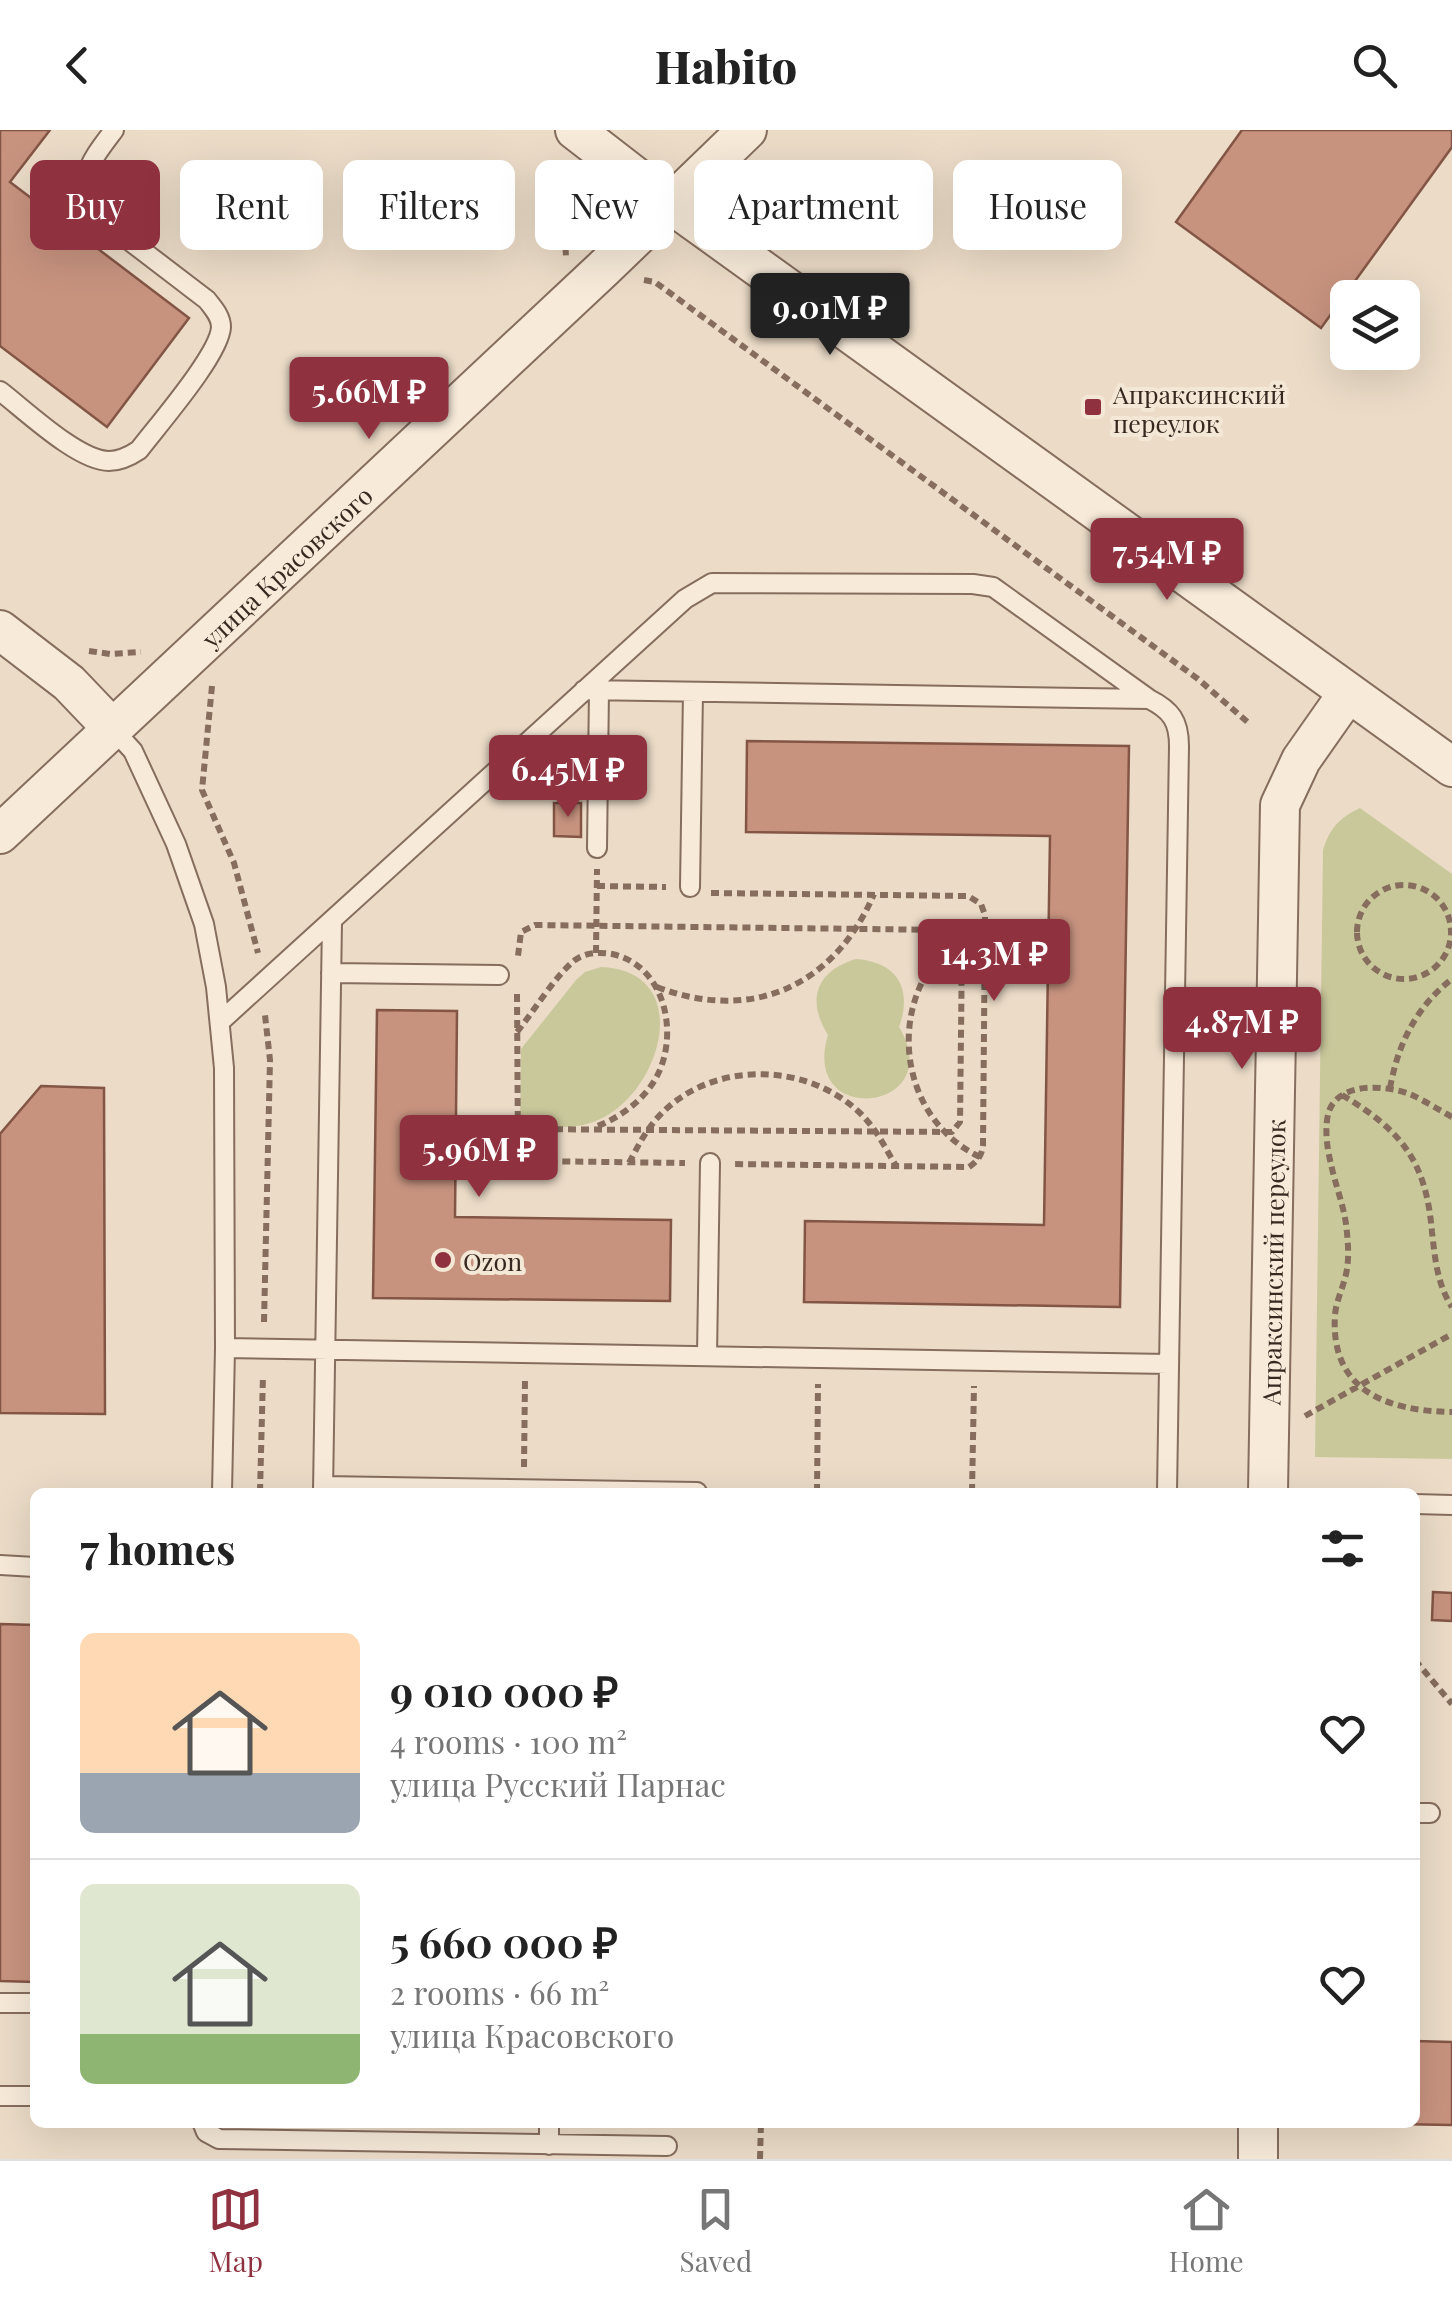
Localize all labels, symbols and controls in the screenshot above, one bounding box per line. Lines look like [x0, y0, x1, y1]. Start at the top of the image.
text: Habito [655, 35, 797, 95]
icon: back [50, 38, 105, 93]
icon: search [1347, 38, 1402, 93]
chip: Buy [30, 160, 160, 250]
chip: Rent [180, 160, 323, 250]
chip: Filters [343, 160, 515, 250]
chip: New [535, 160, 674, 250]
chip: Apartment [694, 160, 933, 250]
chip: House [953, 160, 1122, 250]
pin: 9.01M ₽ [738, 273, 922, 358]
map controls [1330, 280, 1420, 370]
button: layers [1330, 280, 1420, 370]
text: 9.01M ₽ [773, 284, 887, 327]
pin: 5.66M ₽ [277, 357, 461, 442]
text: 5.66M ₽ [312, 368, 426, 411]
place label: Апраксинский переулок [1112, 377, 1286, 439]
marker: Апраксинский переулок [1082, 396, 1104, 418]
street label: улица Красовского [193, 478, 378, 655]
pin: 7.54M ₽ [1075, 518, 1259, 603]
text: 7.54M ₽ [1113, 529, 1221, 572]
pin: 6.45M ₽ [476, 735, 660, 820]
text: 6.45M ₽ [511, 746, 625, 789]
pin: 14.3M ₽ [902, 919, 1086, 1004]
text: 14.3M ₽ [940, 930, 1048, 973]
pin: 4.87M ₽ [1150, 987, 1334, 1072]
text: 4.87M ₽ [1185, 998, 1299, 1041]
pin: 5.96M ₽ [387, 1115, 571, 1200]
street label: Апраксинский переулок [1253, 1119, 1291, 1406]
text: 5.96M ₽ [422, 1126, 536, 1169]
place label: Ozon [463, 1244, 522, 1277]
marker: Ozon [432, 1249, 454, 1271]
text: 7 homes [80, 1520, 235, 1576]
icon: filters [1315, 1521, 1370, 1576]
text: 9 010 000 ₽ [390, 1662, 619, 1718]
icon: home [160, 1673, 280, 1793]
icon: heart [1315, 1706, 1370, 1761]
text: 4 rooms · 100 m² [390, 1719, 627, 1762]
text: улица Русский Парнас [390, 1762, 726, 1805]
text: 5 660 000 ₽ [390, 1913, 618, 1969]
icon: home [160, 1924, 280, 2044]
icon: heart [1315, 1957, 1370, 2012]
text: 2 rooms · 66 m² [390, 1970, 609, 2013]
text: улица Красовского [390, 2013, 674, 2056]
tab: Map [208, 2182, 263, 2279]
tab: Saved [680, 2182, 752, 2279]
tab: Home [1169, 2182, 1244, 2279]

